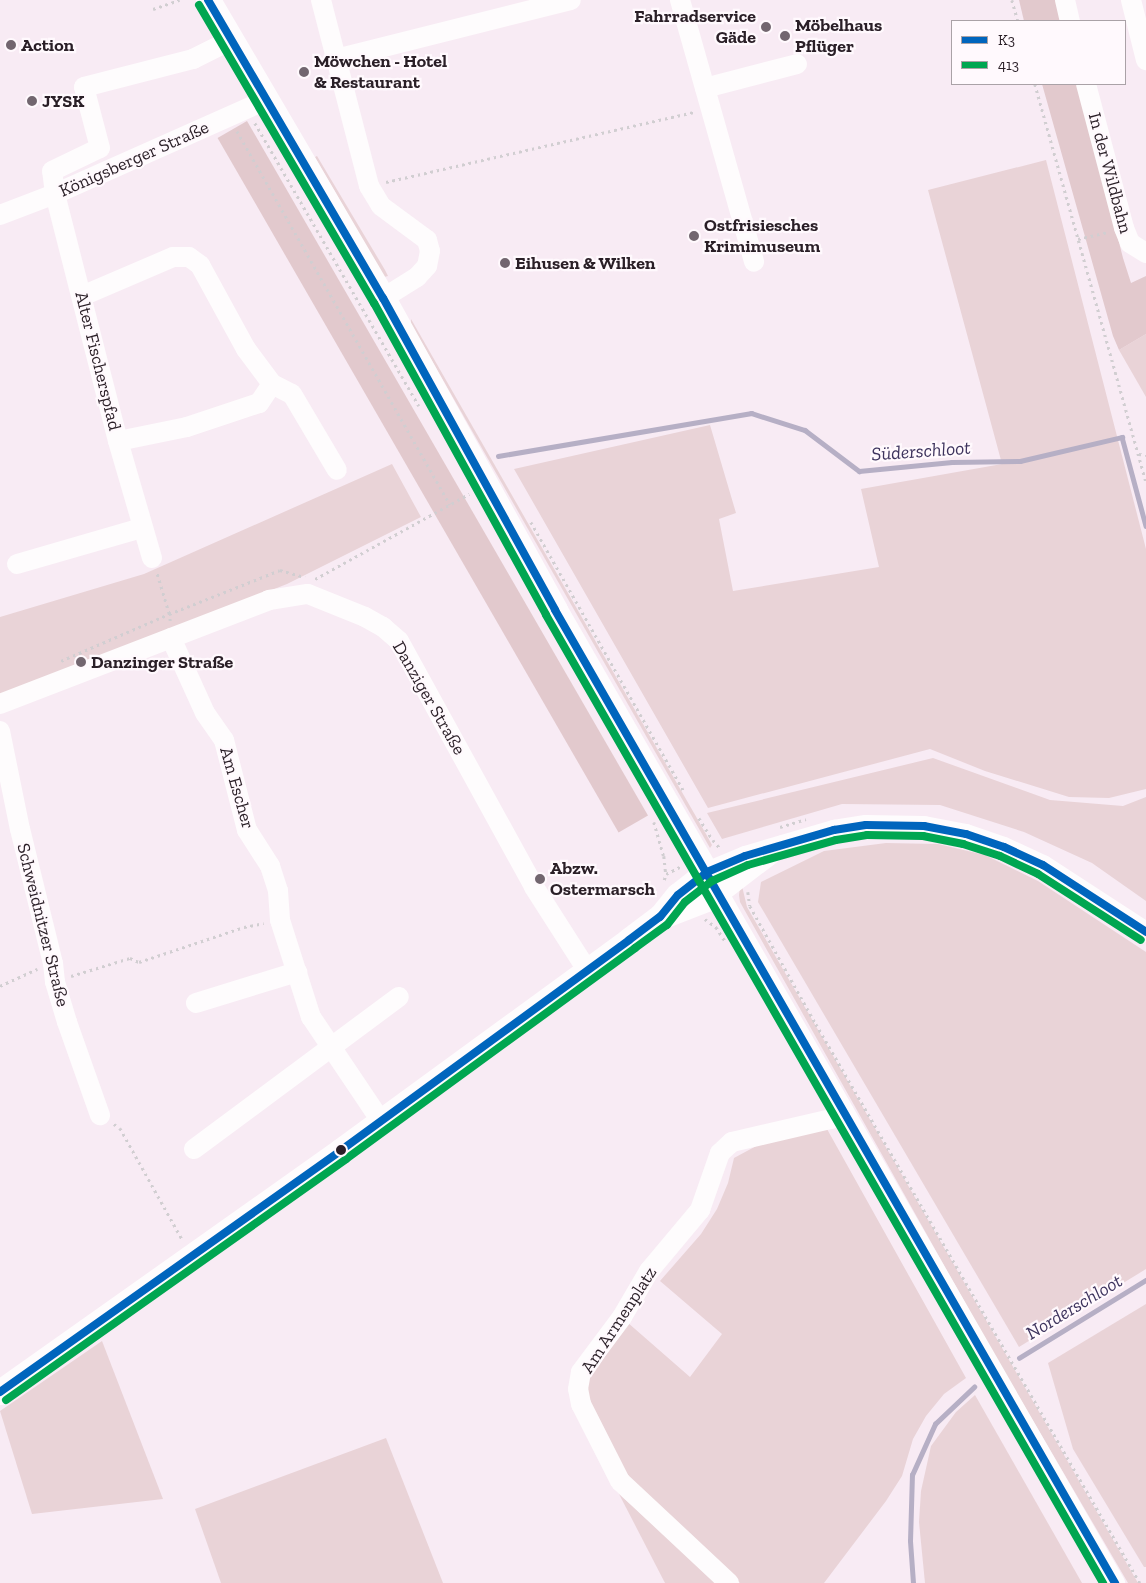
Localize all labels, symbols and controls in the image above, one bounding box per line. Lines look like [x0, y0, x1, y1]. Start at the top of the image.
place label: Fahrradservice Gäde [634, 6, 756, 48]
place label: Möbelhaus Pflüger [795, 15, 882, 58]
legend [951, 20, 1126, 85]
marker: Fahrradservice Gäde [760, 21, 772, 33]
marker: Möbelhaus Pflüger [779, 30, 791, 42]
text: K3 [998, 31, 1015, 49]
place label: Action [21, 34, 74, 56]
marker: Action [5, 39, 17, 51]
place label: Möwchen - Hotel & Restaurant [314, 51, 447, 94]
text: 413 [998, 56, 1019, 74]
marker: Möwchen - Hotel & Restaurant [298, 66, 310, 78]
place label: JYSK [42, 90, 84, 112]
marker: JYSK [26, 95, 38, 107]
street label: In der Wildbahn [1083, 110, 1137, 236]
street label: Königsberger Straße [56, 116, 212, 202]
place label: Ostfrisiesches Krimimuseum [704, 215, 820, 258]
marker: Ostfrisiesches Krimimuseum [688, 230, 700, 242]
place label: Eihusen & Wilken [515, 252, 656, 274]
marker: Eihusen & Wilken [499, 257, 511, 269]
street label: Alter Fischerspfad [70, 289, 126, 433]
water label: Süderschloot [871, 436, 971, 466]
street label: Danziger Straße [388, 637, 470, 759]
place label: Danzinger Straße [91, 651, 233, 673]
marker: Danzinger Straße [75, 656, 87, 668]
street label: Am Escher [215, 745, 259, 831]
street label: Schweidnitzer Straße [12, 841, 74, 1009]
place label: Abzw. Ostermarsch [550, 858, 655, 901]
marker: Abzw. Ostermarsch [534, 873, 546, 885]
unlabelled marker [336, 1145, 346, 1155]
street label: Am Armenplatz [576, 1262, 662, 1378]
water label: Norderschloot [1022, 1269, 1126, 1345]

